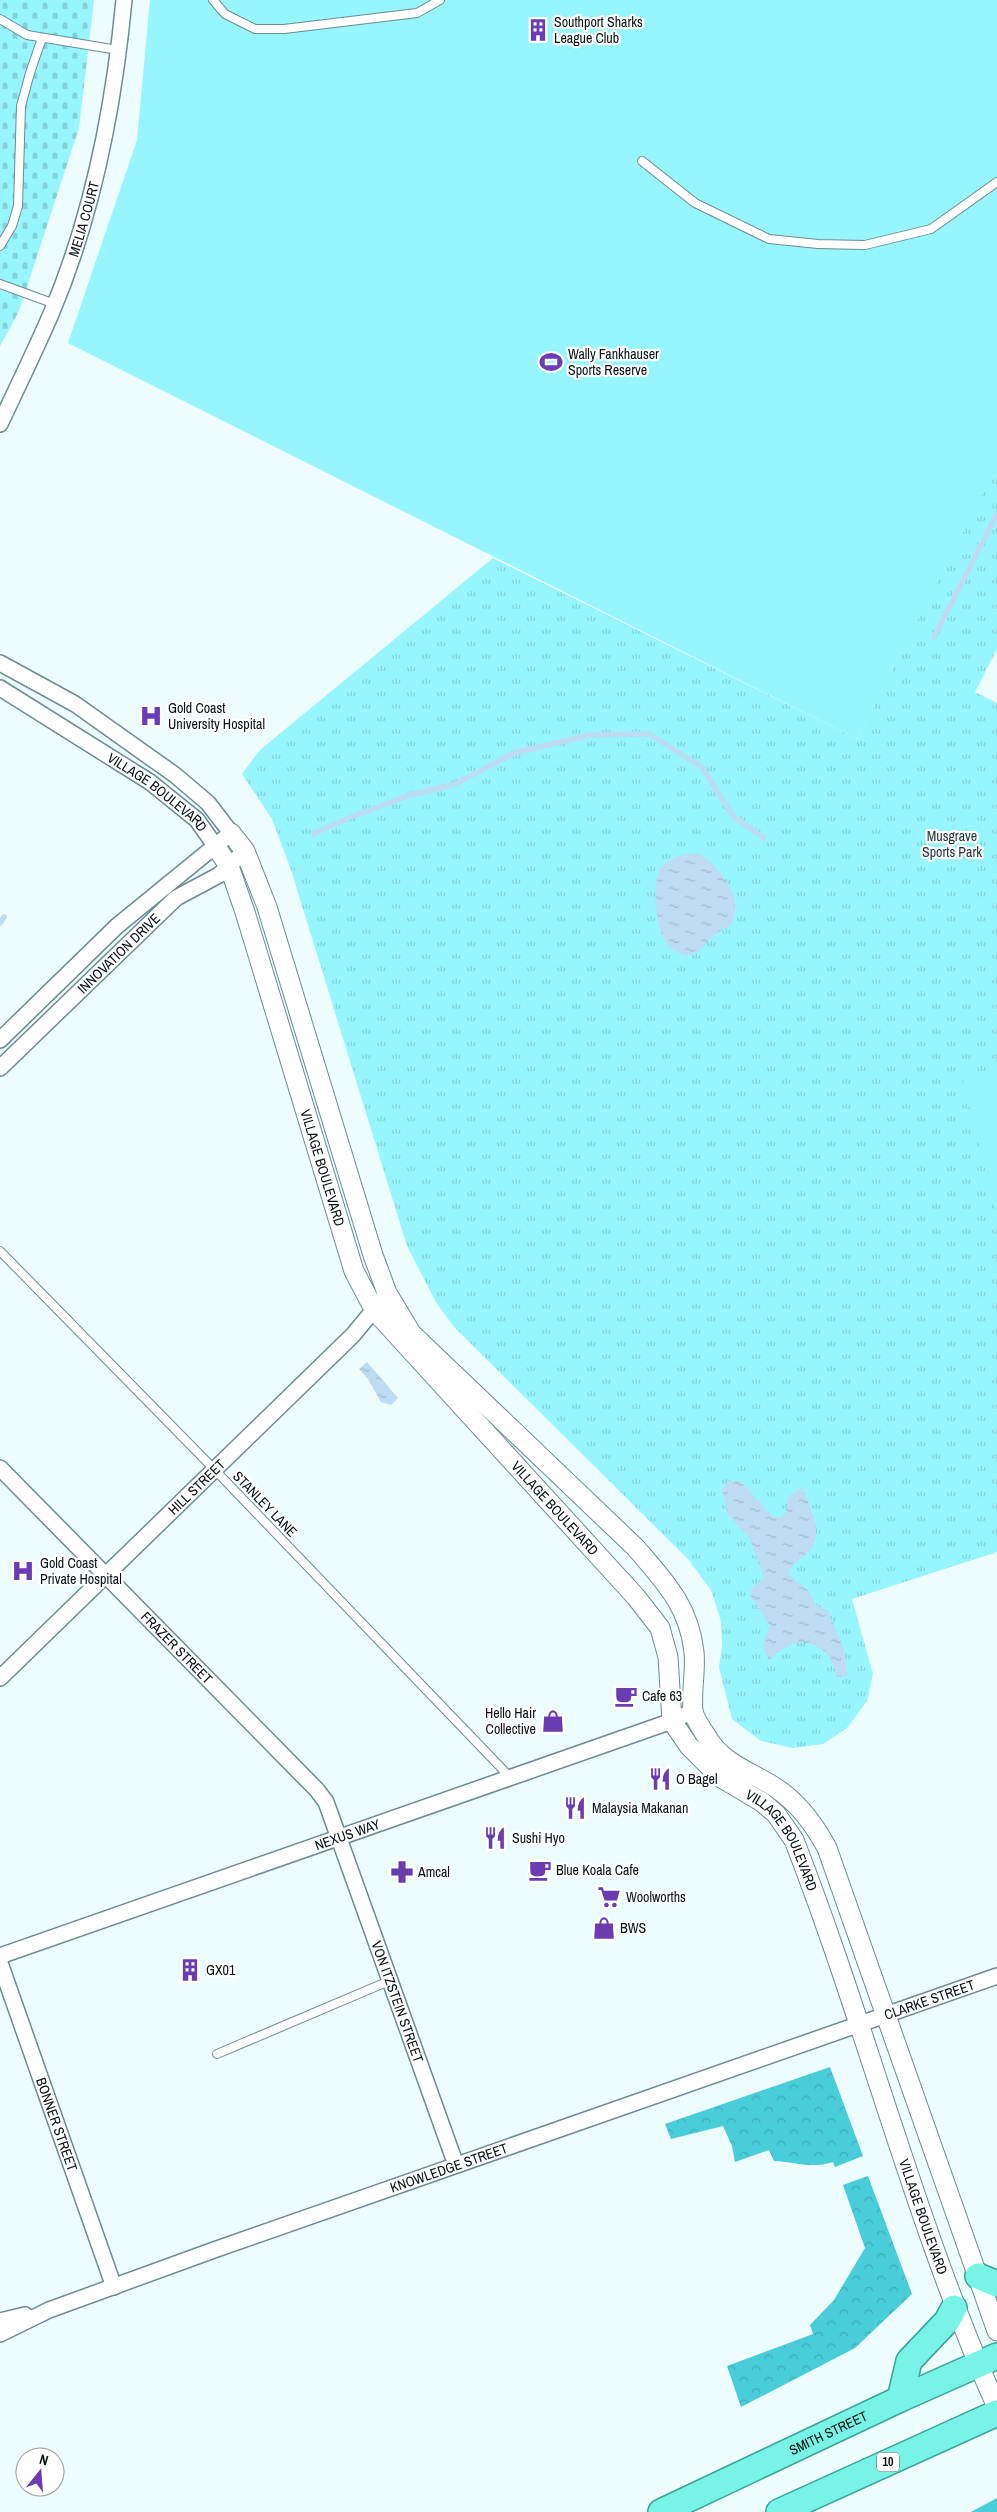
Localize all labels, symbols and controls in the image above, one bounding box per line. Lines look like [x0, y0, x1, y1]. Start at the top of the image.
place label: Southport Sharks League Club [554, 13, 643, 47]
building icon: Southport Sharks League Club [525, 17, 551, 43]
street label: MELIA COURT [64, 179, 103, 259]
place label: Wally Fankhauser Sports Reserve [568, 345, 659, 379]
sports icon: Wally Fankhauser Sports Reserve [538, 349, 564, 375]
place label: Gold Coast University Hospital [168, 699, 265, 733]
hospital icon: Gold Coast University Hospital [138, 703, 164, 729]
street label: VILLAGE BOULEVARD [104, 749, 211, 835]
park label: Musgrave Sports Park [922, 827, 982, 861]
street label: INNOVATION DRIVE [74, 909, 164, 997]
street label: VILLAGE BOULEVARD [296, 1107, 349, 1228]
street label: HILL STREET [164, 1455, 229, 1519]
street label: VILLAGE BOULEVARD [507, 1457, 602, 1559]
street label: STANLEY LANE [229, 1467, 301, 1541]
place label: Gold Coast Private Hospital [40, 1554, 122, 1588]
hospital icon: Gold Coast Private Hospital [10, 1558, 36, 1584]
street label: FRAZER STREET [137, 1608, 216, 1688]
cafe icon: Cafe 63 [613, 1683, 639, 1709]
place label: Cafe 63 [642, 1687, 682, 1705]
place label: Hello Hair Collective [485, 1704, 536, 1738]
shop icon: Hello Hair Collective [540, 1708, 566, 1734]
restaurant icon: O Bagel [647, 1766, 673, 1792]
place label: O Bagel [676, 1770, 717, 1788]
street label: VILLAGE BOULEVARD [743, 1785, 821, 1894]
restaurant icon: Malaysia Makanan [562, 1795, 588, 1821]
place label: Malaysia Makanan [592, 1799, 688, 1817]
street label: NEXUS WAY [312, 1815, 383, 1854]
restaurant icon: Sushi Hyo [482, 1825, 508, 1851]
place label: Sushi Hyo [512, 1829, 565, 1847]
cafe icon: Blue Koala Cafe [527, 1857, 553, 1883]
pharmacy icon: Amcal [389, 1859, 415, 1885]
place label: Blue Koala Cafe [556, 1861, 639, 1879]
place label: Amcal [417, 1863, 450, 1881]
supermarket icon: Woolworths [596, 1884, 622, 1910]
place label: Woolworths [626, 1888, 686, 1906]
shop icon: BWS [591, 1915, 617, 1941]
place label: BWS [620, 1919, 646, 1937]
street label: VON ITZSTEIN STREET [368, 1939, 428, 2065]
building icon: GX01 [177, 1957, 203, 1983]
place label: GX01 [206, 1961, 236, 1979]
street label: CLARKE STREET [882, 1976, 977, 2024]
street label: BONNER STREET [32, 2075, 81, 2173]
street label: KNOWLEDGE STREET [388, 2139, 510, 2197]
street label: VILLAGE BOULEVARD [895, 2157, 952, 2277]
street label: SMITH STREET [786, 2407, 870, 2459]
north arrow [15, 2447, 65, 2497]
text: N [37, 2450, 50, 2469]
road number: 10 [877, 2452, 899, 2472]

